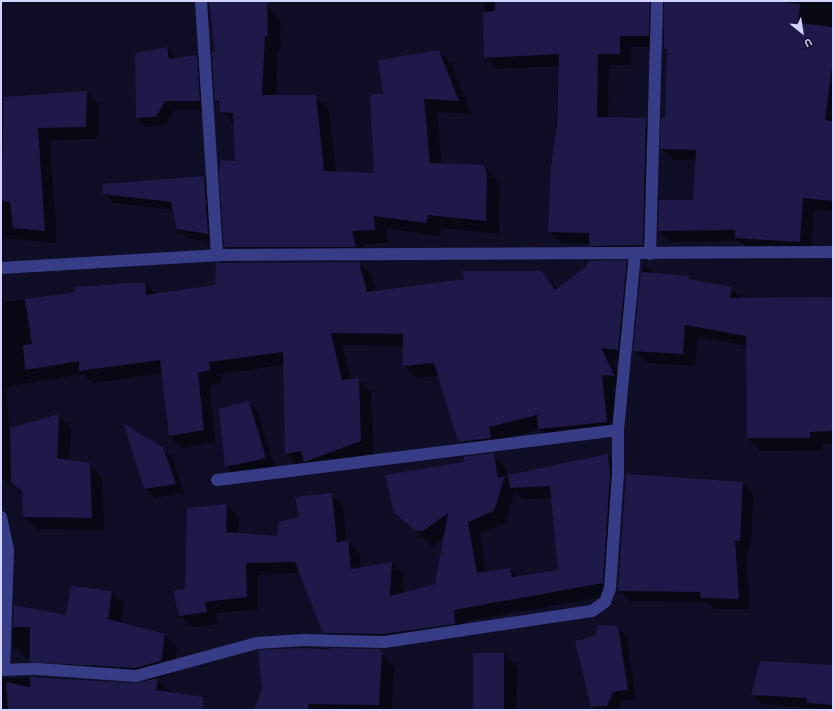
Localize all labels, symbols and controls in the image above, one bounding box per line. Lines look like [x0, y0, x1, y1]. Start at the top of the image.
north arrow [782, 12, 822, 52]
text: U [802, 36, 814, 49]

